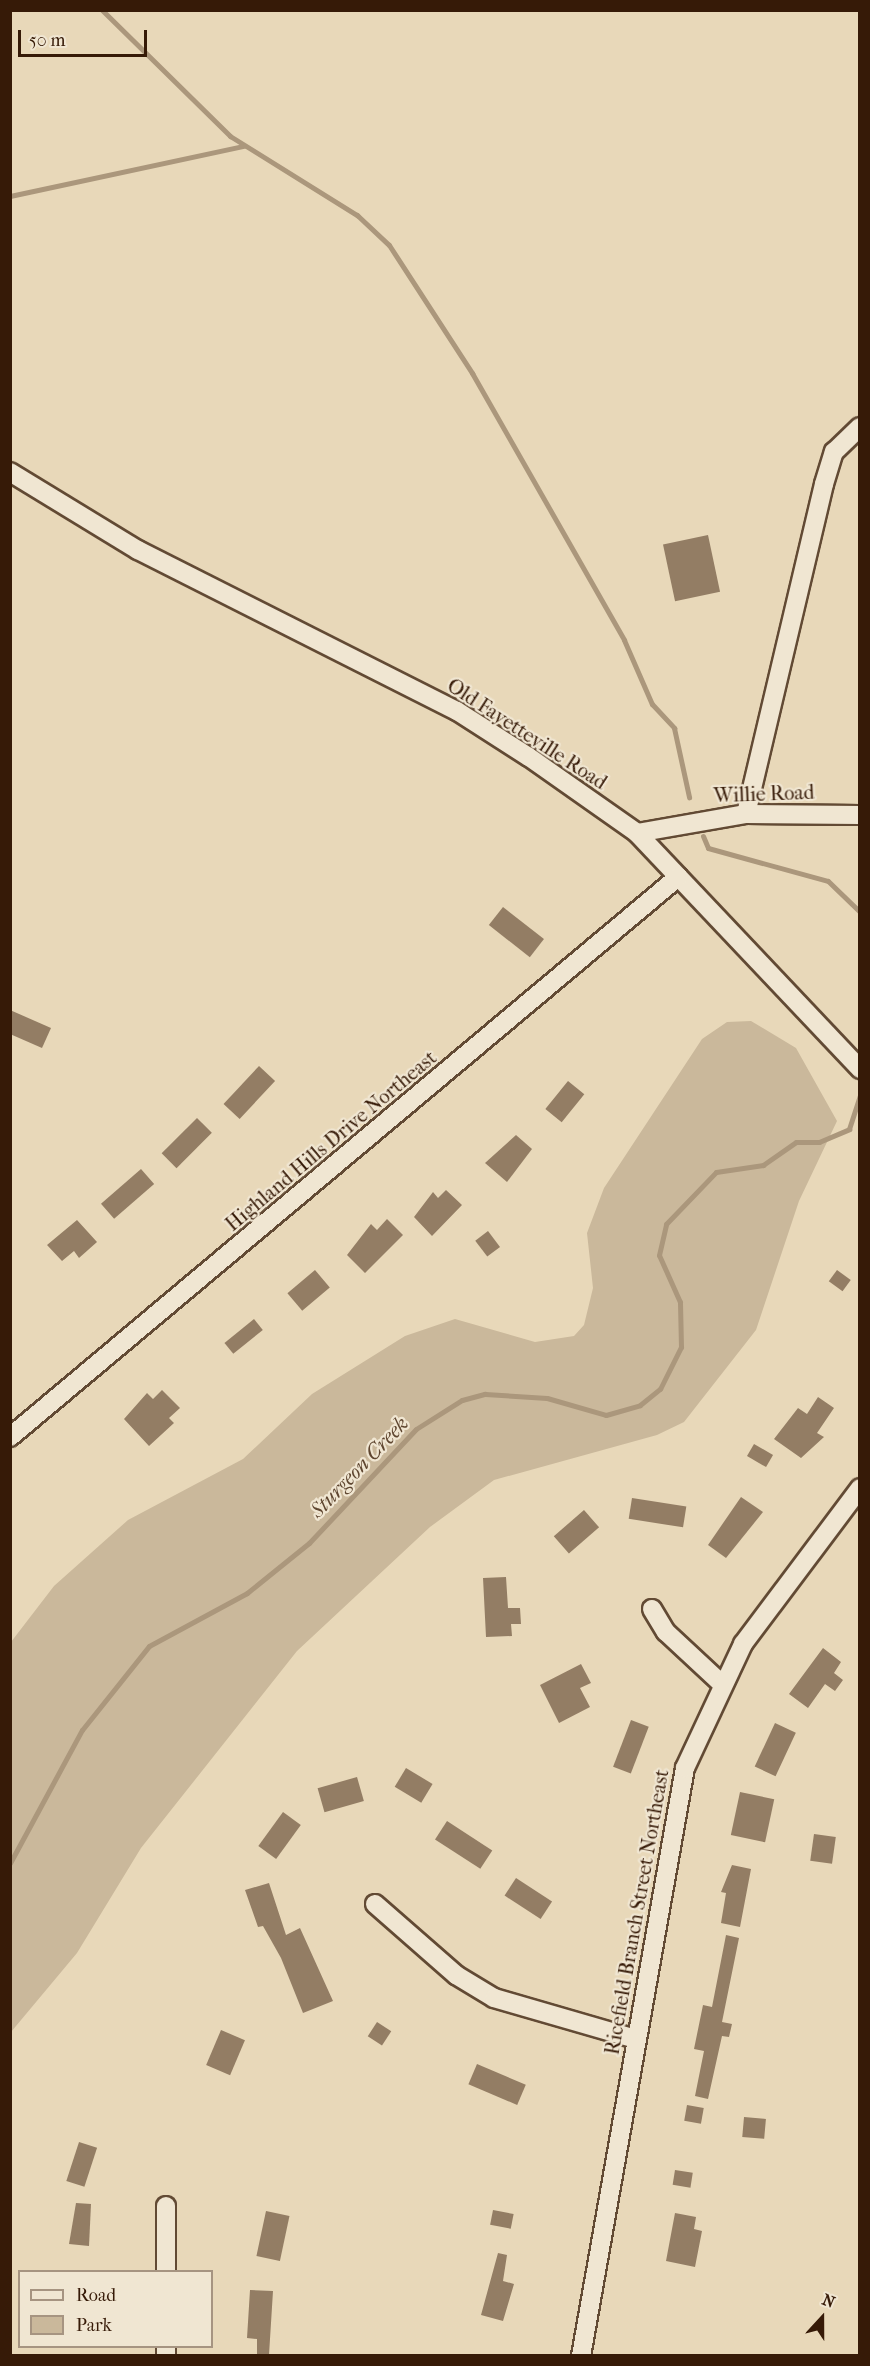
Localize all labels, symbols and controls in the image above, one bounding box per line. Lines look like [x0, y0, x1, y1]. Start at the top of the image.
scale bar [21, 18, 150, 56]
text: 50 m [29, 30, 65, 51]
street label: Old Fayetteville Road [443, 673, 611, 795]
street label: Willie Road [713, 780, 815, 808]
street label: Highland Hills Drive Northeast [221, 1046, 441, 1236]
water label: Sturgeon Creek [304, 1411, 414, 1523]
street label: Ricefield Branch Street Northeast [600, 1767, 674, 2057]
legend [18, 2270, 213, 2348]
text: Road [76, 2285, 116, 2306]
north arrow [792, 2288, 852, 2348]
text: N [820, 2290, 838, 2312]
text: Park [76, 2315, 112, 2336]

